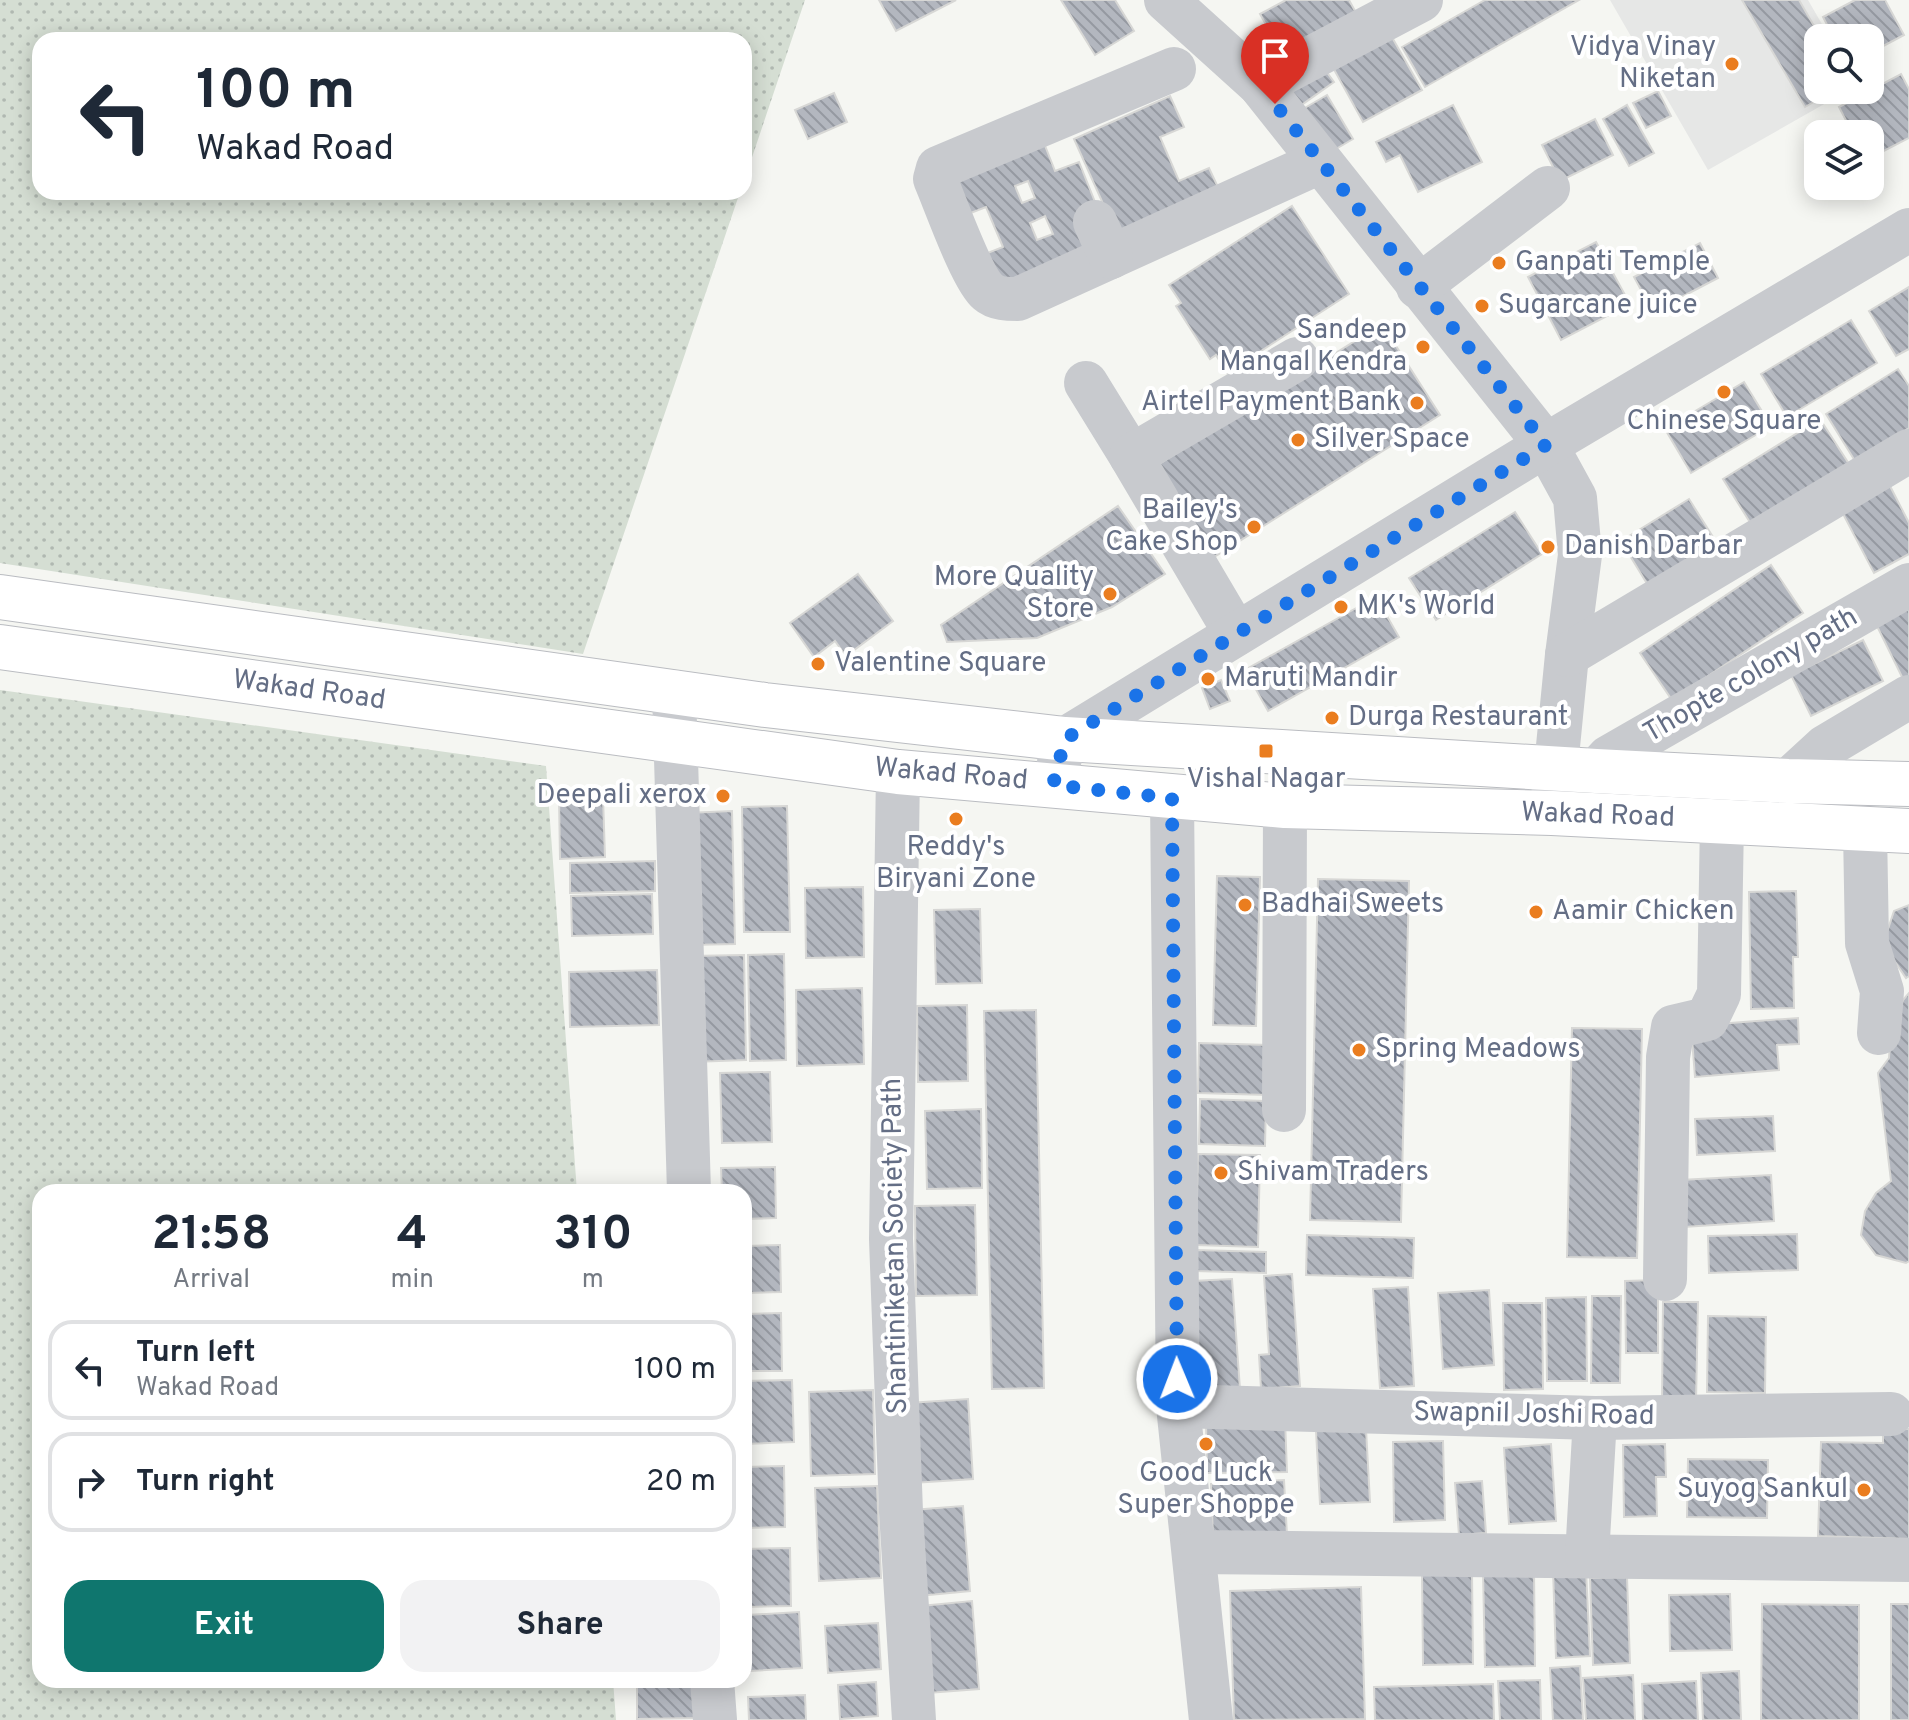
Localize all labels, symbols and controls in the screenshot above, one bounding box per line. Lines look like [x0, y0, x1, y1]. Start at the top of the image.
pin [1241, 22, 1309, 104]
map controls [1804, 24, 1884, 200]
button: search [1804, 24, 1884, 104]
place label: Vidya Vinay Niketan [1570, 30, 1716, 98]
icon: arrive [1253, 34, 1297, 78]
marker: Vidya Vinay Niketan [1723, 55, 1741, 73]
text: 100 m [196, 58, 355, 128]
icon: left [64, 64, 168, 168]
button: layers [1804, 120, 1884, 200]
text: Wakad Road [196, 127, 394, 173]
place label: Ganpati Temple [1515, 245, 1710, 281]
marker: Ganpati Temple [1490, 254, 1508, 272]
place label: Sugarcane juice [1498, 288, 1698, 324]
marker: Sugarcane juice [1473, 297, 1491, 315]
place label: Sandeep Mangal Kendra [1219, 313, 1407, 381]
marker: Sandeep Mangal Kendra [1414, 338, 1432, 356]
marker: Chinese Square [1715, 383, 1733, 401]
place label: Airtel Payment Bank [1141, 385, 1401, 421]
marker: Airtel Payment Bank [1408, 394, 1426, 412]
place label: Chinese Square [1627, 404, 1821, 440]
place label: Silver Space [1314, 422, 1470, 458]
marker: Silver Space [1289, 431, 1307, 449]
place label: Bailey's Cake Shop [1105, 493, 1238, 561]
marker: Bailey's Cake Shop [1245, 518, 1263, 536]
place label: Danish Darbar [1564, 529, 1743, 565]
marker: Danish Darbar [1539, 538, 1557, 556]
place label: More Quality Store [934, 560, 1094, 628]
marker: More Quality Store [1101, 585, 1119, 603]
place label: MK's World [1357, 589, 1495, 625]
marker: MK's World [1332, 598, 1350, 616]
street label: Thopte colony path [1637, 600, 1865, 752]
place label: Valentine Square [834, 646, 1046, 682]
marker: Valentine Square [809, 655, 827, 673]
place label: Maruti Mandir [1224, 661, 1398, 697]
street label: Wakad Road [230, 662, 388, 720]
marker: Maruti Mandir [1199, 670, 1217, 688]
place label: Durga Restaurant [1348, 700, 1568, 736]
marker: Durga Restaurant [1323, 709, 1341, 727]
marker: Vishal Nagar [1257, 742, 1275, 760]
street label: Wakad Road [873, 750, 1029, 800]
place label: Vishal Nagar [1186, 762, 1346, 798]
place label: Deepali xerox [537, 778, 707, 814]
marker: Deepali xerox [714, 787, 732, 805]
street label: Wakad Road [1520, 795, 1676, 837]
marker: Reddy's Biryani Zone [947, 810, 965, 828]
place label: Reddy's Biryani Zone [876, 830, 1036, 898]
place label: Badhai Sweets [1261, 887, 1444, 923]
place label: Aamir Chicken [1552, 894, 1734, 930]
marker: Badhai Sweets [1236, 896, 1254, 914]
marker: Aamir Chicken [1527, 903, 1545, 921]
place label: Spring Meadows [1375, 1032, 1581, 1068]
marker: Spring Meadows [1350, 1041, 1368, 1059]
street label: Shantiniketan Society Path [875, 1077, 917, 1415]
place label: Shivam Traders [1237, 1155, 1429, 1191]
marker: Shivam Traders [1212, 1164, 1230, 1182]
text: 21:58 [151, 1206, 271, 1266]
text: 4 [397, 1206, 428, 1266]
text: 310 [553, 1206, 633, 1266]
text: Arrival [172, 1264, 250, 1297]
text: min [391, 1264, 434, 1297]
text: m [582, 1264, 604, 1297]
text: Turn left [136, 1335, 256, 1372]
position arrow [1135, 1337, 1219, 1421]
icon: left [68, 1348, 112, 1392]
text: 100 m [634, 1352, 716, 1389]
text: Wakad Road [136, 1372, 279, 1405]
street label: Swapnil Joshi Road [1413, 1395, 1655, 1435]
marker: Good Luck Super Shoppe [1197, 1435, 1215, 1453]
place label: Good Luck Super Shoppe [1117, 1456, 1295, 1524]
icon: right [68, 1460, 112, 1504]
text: Turn right [136, 1464, 274, 1501]
text: 20 m [646, 1464, 716, 1501]
place label: Suyog Sankul [1677, 1472, 1848, 1508]
marker: Suyog Sankul [1855, 1481, 1873, 1499]
button: Exit [64, 1580, 384, 1672]
button: Share [400, 1580, 720, 1672]

